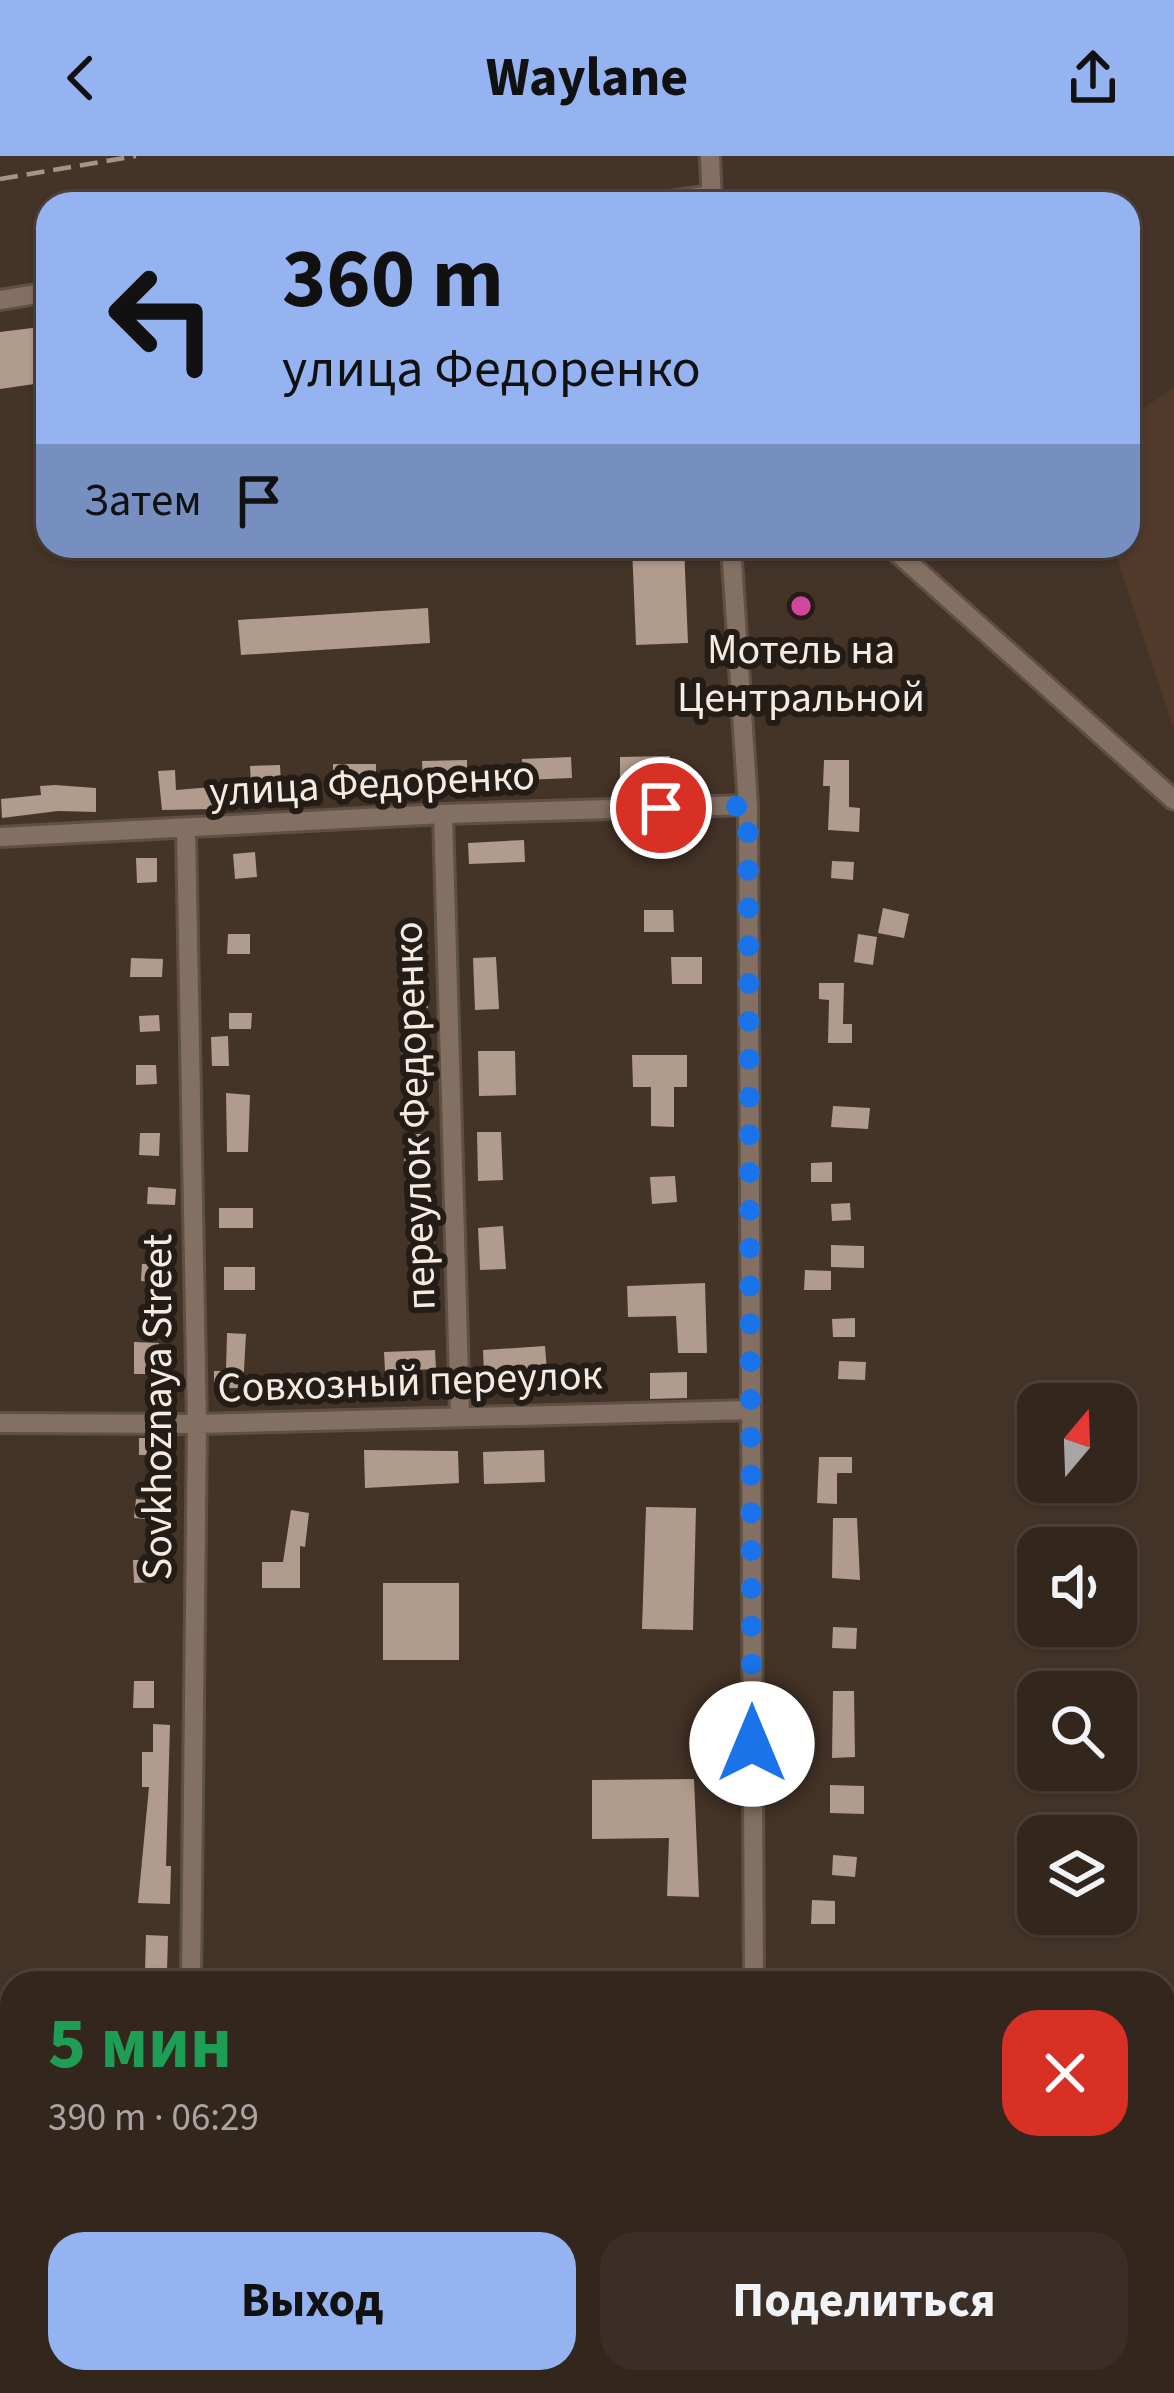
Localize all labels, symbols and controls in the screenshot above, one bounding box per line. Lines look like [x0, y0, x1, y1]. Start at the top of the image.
text: Waylane [486, 40, 688, 117]
icon: back [48, 45, 114, 111]
icon: share [1060, 45, 1126, 111]
text: 360 m [282, 220, 504, 340]
icon: left [84, 240, 240, 396]
text: улица Федоренко [282, 331, 701, 408]
icon: arrive [226, 468, 292, 534]
text: Затем [84, 469, 202, 533]
marker: Мотель на Центральной [788, 593, 814, 619]
place label: Мотель на Центральной [677, 620, 925, 728]
street label: улица Федоренко [208, 746, 536, 822]
pin [610, 757, 712, 859]
icon: arrive [628, 775, 694, 841]
street label: переулок Федоренко [378, 920, 452, 1312]
street label: Sovkhoznaya Street [128, 1234, 188, 1580]
street label: Совхозный переулок [217, 1345, 604, 1419]
north arrow [1017, 1383, 1137, 1503]
map controls [1017, 1383, 1137, 1935]
button: sound [1017, 1527, 1137, 1647]
button: search [1017, 1671, 1137, 1791]
position arrow [689, 1681, 815, 1807]
button: layers [1017, 1815, 1137, 1935]
text: 5 мин [48, 1993, 232, 2096]
button: close [1002, 2010, 1128, 2136]
text: 390 m · 06:29 [48, 2090, 259, 2146]
button: Выход [48, 2232, 576, 2370]
button: Поделиться [600, 2232, 1128, 2370]

